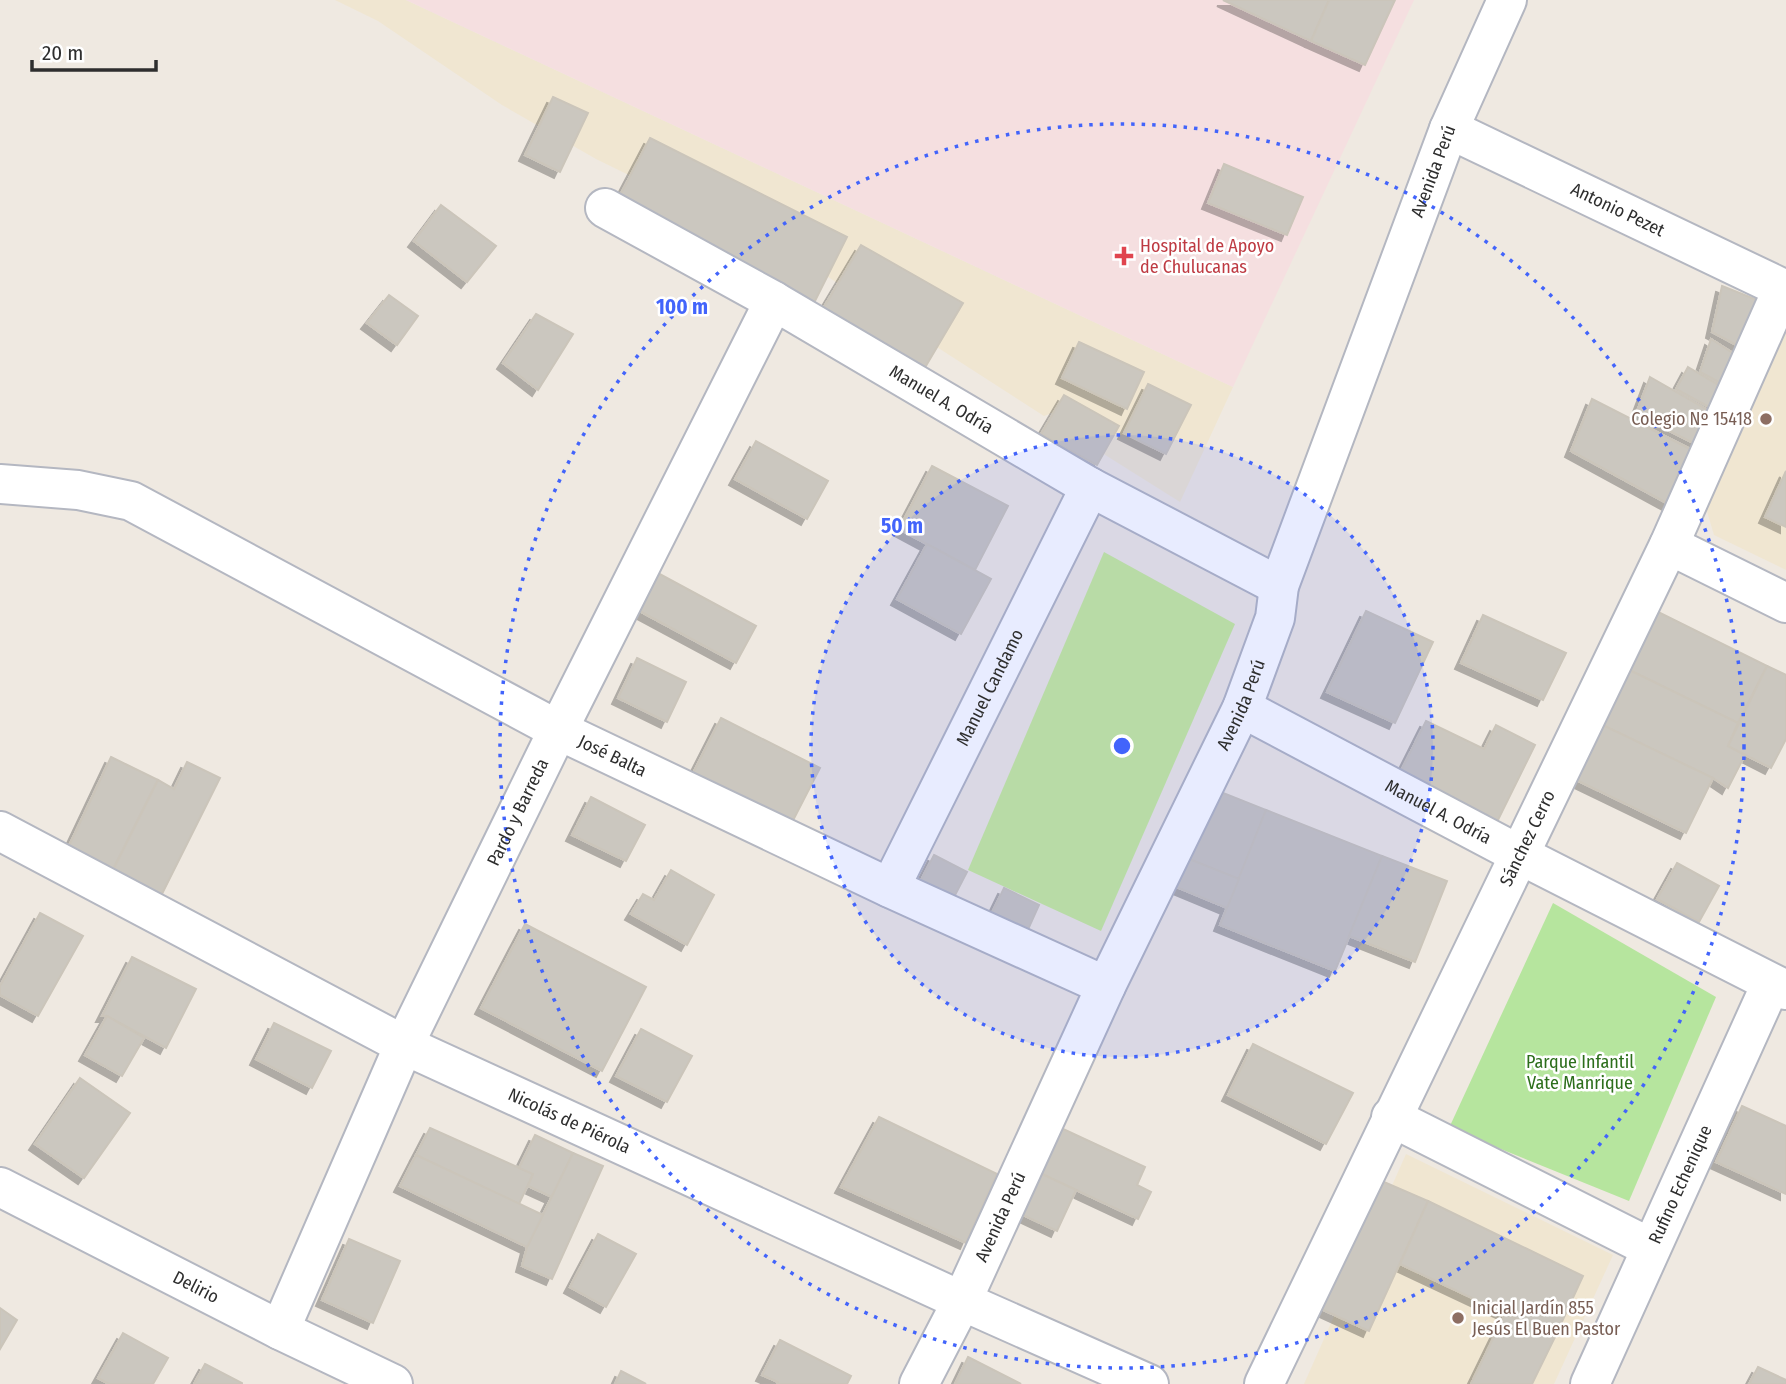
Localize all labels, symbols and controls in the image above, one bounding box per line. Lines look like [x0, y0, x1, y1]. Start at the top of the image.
scale bar [32, 28, 156, 72]
text: 20 m [42, 40, 83, 66]
street label: Avenida Perú [1406, 122, 1460, 220]
street label: Antonio Pezet [1567, 178, 1668, 241]
place label: Hospital de Apoyo de Chulucanas [1140, 235, 1274, 278]
marker: Hospital de Apoyo de Chulucanas [1114, 246, 1134, 266]
text: 100 m [656, 294, 708, 320]
street label: Manuel A. Odría [885, 360, 997, 439]
place label: Colegio Nº 15418 [1631, 408, 1752, 430]
marker: Colegio Nº 15418 [1758, 411, 1774, 427]
text: 50 m [881, 513, 923, 539]
street label: Manuel Candamo [952, 626, 1028, 750]
street label: Avenida Perú [1212, 656, 1270, 754]
street label: José Balta [575, 730, 650, 782]
centre of rings [1110, 734, 1134, 758]
street label: Pardo y Barreda [482, 755, 553, 869]
street label: Manuel A. Odría [1382, 775, 1495, 849]
street label: Sánchez Cerro [1495, 787, 1560, 890]
park label: Parque Infantil Vate Manrique [1526, 1051, 1634, 1094]
street label: Nicolás de Piérola [505, 1083, 634, 1158]
street label: Rufino Echenique [1644, 1121, 1717, 1247]
street label: Avenida Perú [970, 1168, 1031, 1265]
street label: Delirio [169, 1266, 223, 1308]
place label: Inicial Jardín 855 Jesús El Buen Pastor [1472, 1297, 1621, 1340]
marker: Inicial Jardín 855 Jesús El Buen Pastor [1450, 1310, 1466, 1326]

